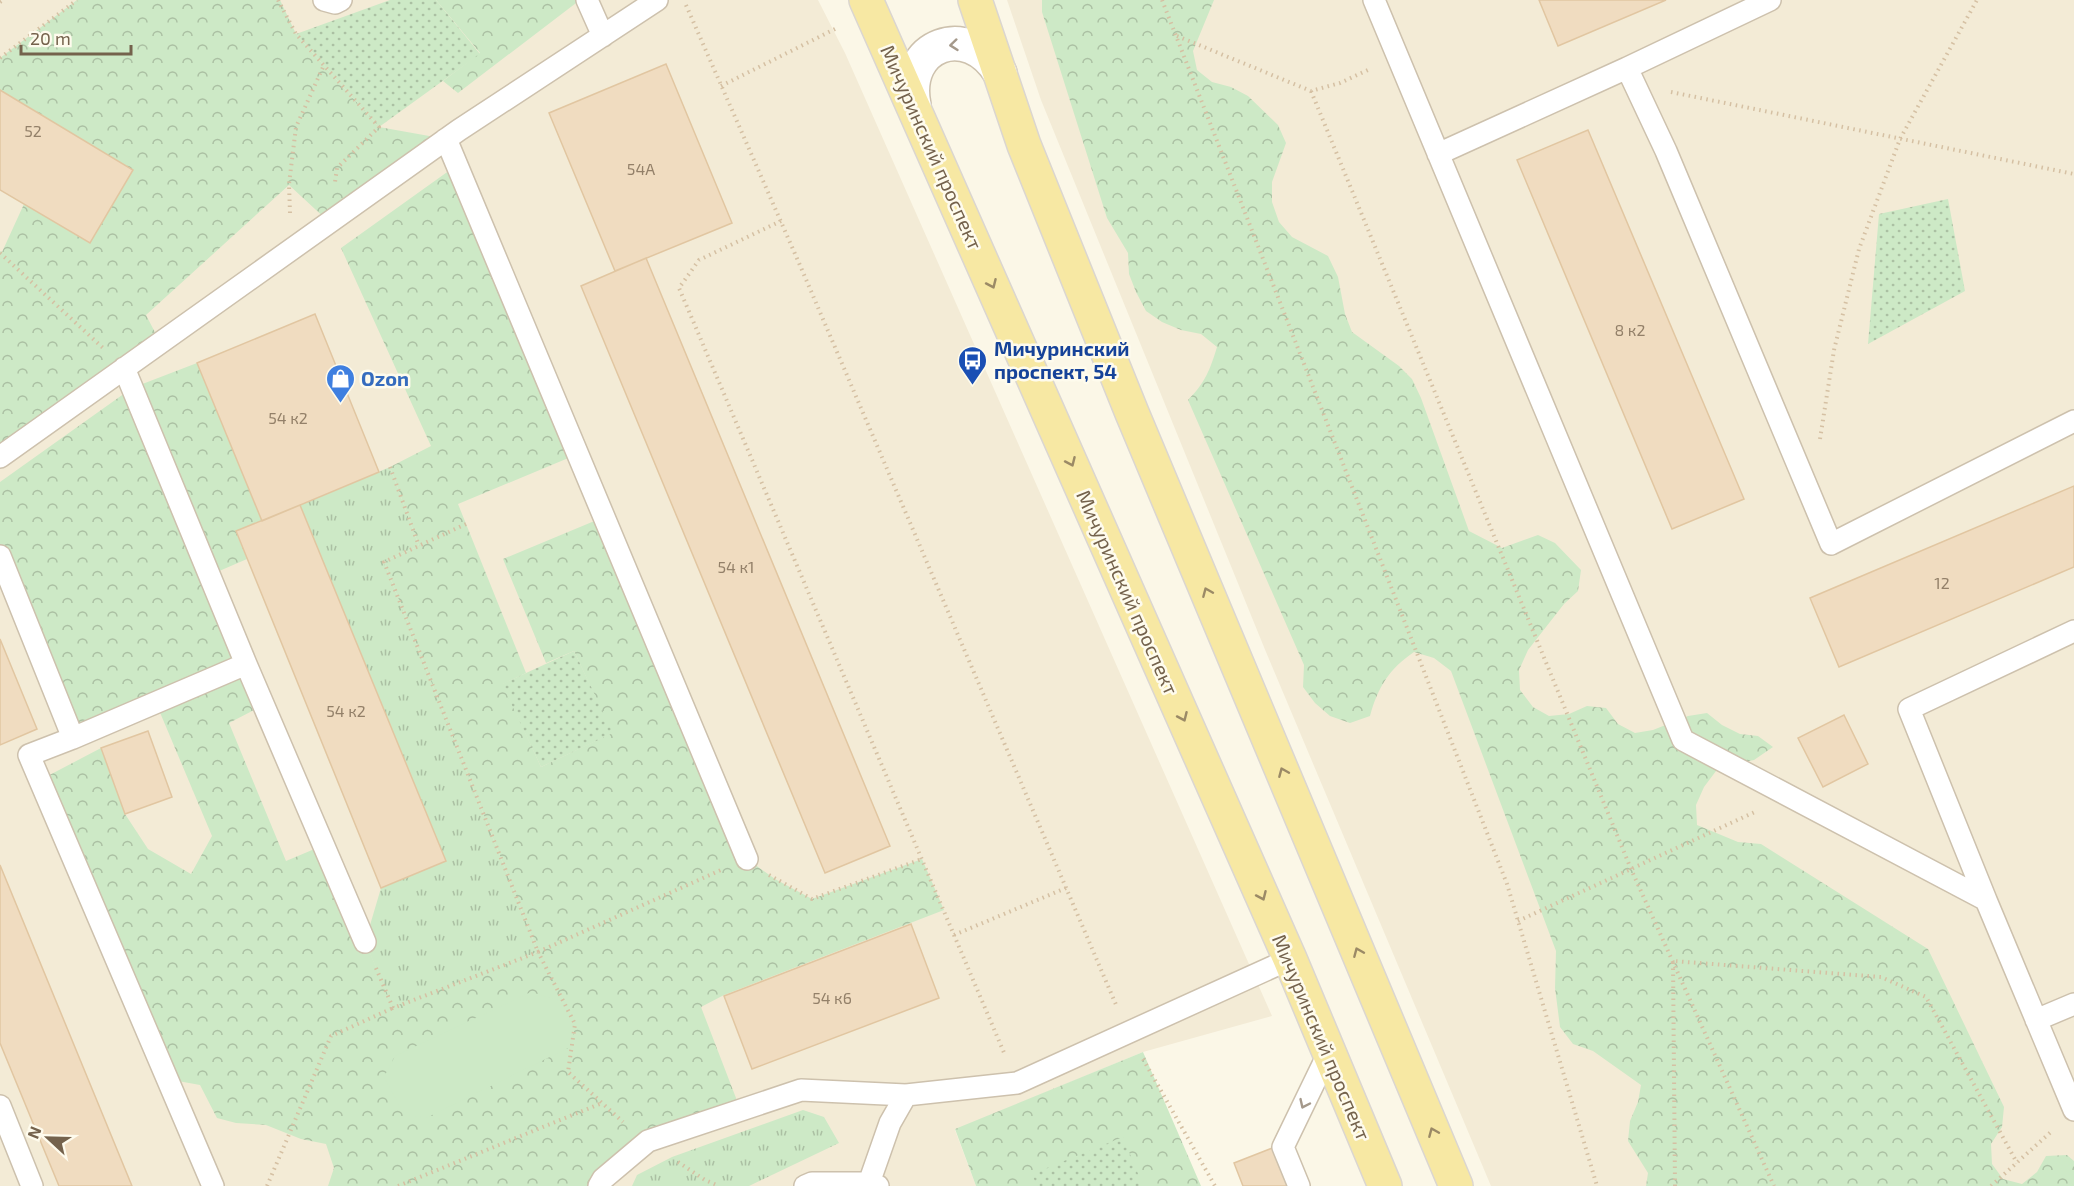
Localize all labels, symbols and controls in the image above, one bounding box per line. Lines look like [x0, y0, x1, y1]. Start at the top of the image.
scale bar [21, 18, 130, 56]
text: 20 m [30, 27, 71, 49]
one-way arrow [949, 38, 959, 51]
street label: Мичуринский проспект [875, 41, 988, 254]
house number: 52 [24, 121, 42, 140]
house number: 54А [627, 159, 655, 178]
one-way arrow [985, 277, 997, 288]
house number: 8 к2 [1615, 320, 1645, 339]
place label: Мичуринский проспект, 54 [994, 336, 1130, 383]
bus stop icon: Мичуринский проспект, 54 [957, 344, 989, 386]
shop icon: Ozon [324, 362, 356, 404]
place label: Ozon [361, 366, 409, 390]
house number: 54 к2 [268, 408, 308, 427]
one-way arrow [1064, 456, 1076, 467]
street label: Мичуринский проспект [1071, 486, 1184, 699]
house number: 54 к1 [718, 557, 754, 576]
house number: 12 [1934, 573, 1950, 592]
one-way arrow [1202, 588, 1214, 599]
house number: 54 к2 [326, 701, 366, 720]
one-way arrow [1176, 711, 1188, 722]
one-way arrow [1278, 768, 1290, 779]
one-way arrow [1255, 890, 1267, 901]
street label: Мичуринский проспект [1267, 930, 1376, 1144]
one-way arrow [1353, 947, 1365, 958]
house number: 54 к6 [812, 988, 852, 1007]
one-way arrow [1299, 1098, 1311, 1109]
north arrow [18, 1108, 78, 1168]
text: N [23, 1123, 45, 1141]
one-way arrow [1428, 1127, 1440, 1138]

